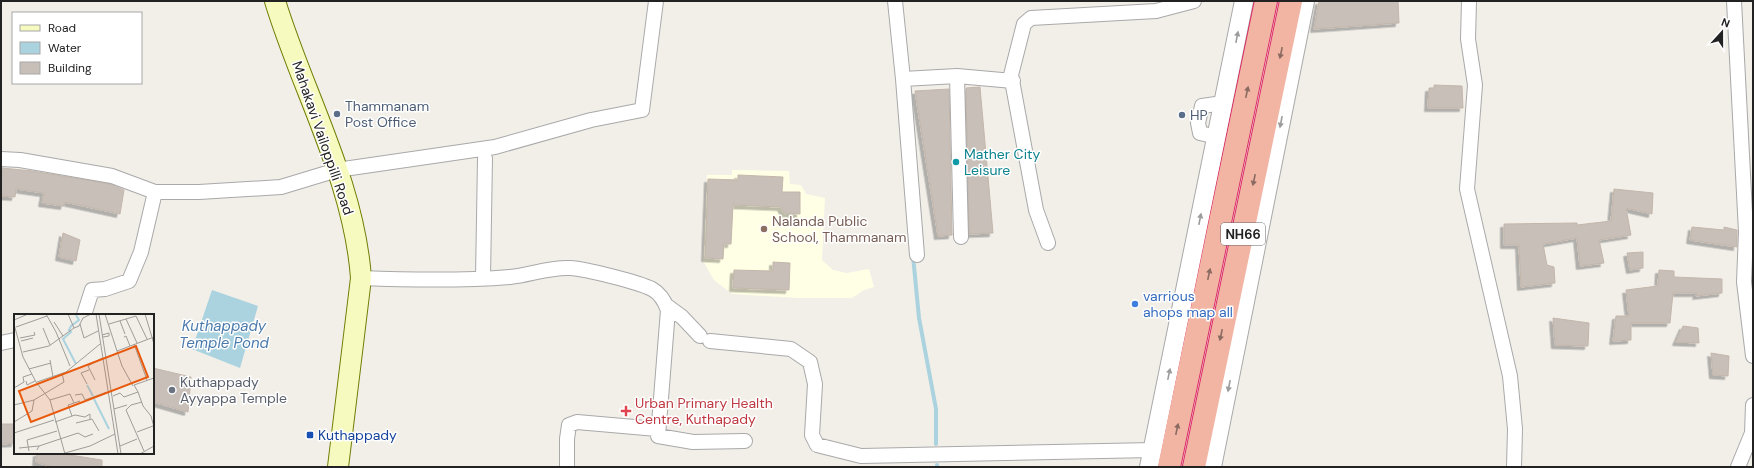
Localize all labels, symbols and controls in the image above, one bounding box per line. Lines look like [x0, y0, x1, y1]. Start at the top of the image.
legend [12, 12, 142, 84]
north arrow [1702, 12, 1742, 52]
text: N [1719, 15, 1732, 31]
text: Road [48, 20, 76, 36]
one-way arrow [1234, 31, 1240, 43]
text: Water [48, 40, 82, 56]
one-way arrow [1277, 47, 1283, 59]
street label: Mahakavi Vailoppilli Road [288, 59, 358, 217]
text: Building [48, 60, 92, 76]
one-way arrow [1244, 86, 1250, 98]
place label: Thammanam Post Office [345, 97, 429, 131]
place label: HP [1190, 106, 1208, 124]
marker: Thammanam Post Office [332, 109, 342, 119]
marker: HP [1177, 110, 1187, 120]
one-way arrow [1278, 116, 1284, 128]
place label: Mather City Leisure [964, 145, 1040, 179]
marker: Mather City Leisure [951, 157, 961, 167]
one-way arrow [1251, 174, 1257, 186]
place label: Nalanda Public School, Thammanam [772, 212, 906, 246]
one-way arrow [1198, 213, 1204, 225]
road number: NH66 [1221, 223, 1265, 245]
marker: Nalanda Public School, Thammanam [759, 224, 769, 234]
one-way arrow [1207, 268, 1213, 280]
place label: varrious ahops map all [1143, 287, 1233, 321]
marker: varrious ahops map all [1130, 299, 1140, 309]
inset map [14, 314, 154, 454]
water label: Kuthappady Temple Pond [179, 316, 270, 353]
one-way arrow [1218, 329, 1224, 341]
one-way arrow [1166, 368, 1172, 380]
place label: Kuthappady Ayyappa Temple [180, 373, 287, 407]
one-way arrow [1225, 380, 1231, 393]
marker: Kuthappady Ayyappa Temple [167, 385, 177, 395]
place label: Urban Primary Health Centre, Kuthapady [635, 394, 773, 428]
marker: Urban Primary Health Centre, Kuthapady [620, 405, 632, 417]
one-way arrow [1175, 423, 1181, 435]
place label: Kuthappady [318, 426, 397, 444]
marker: Kuthappady [305, 430, 315, 440]

